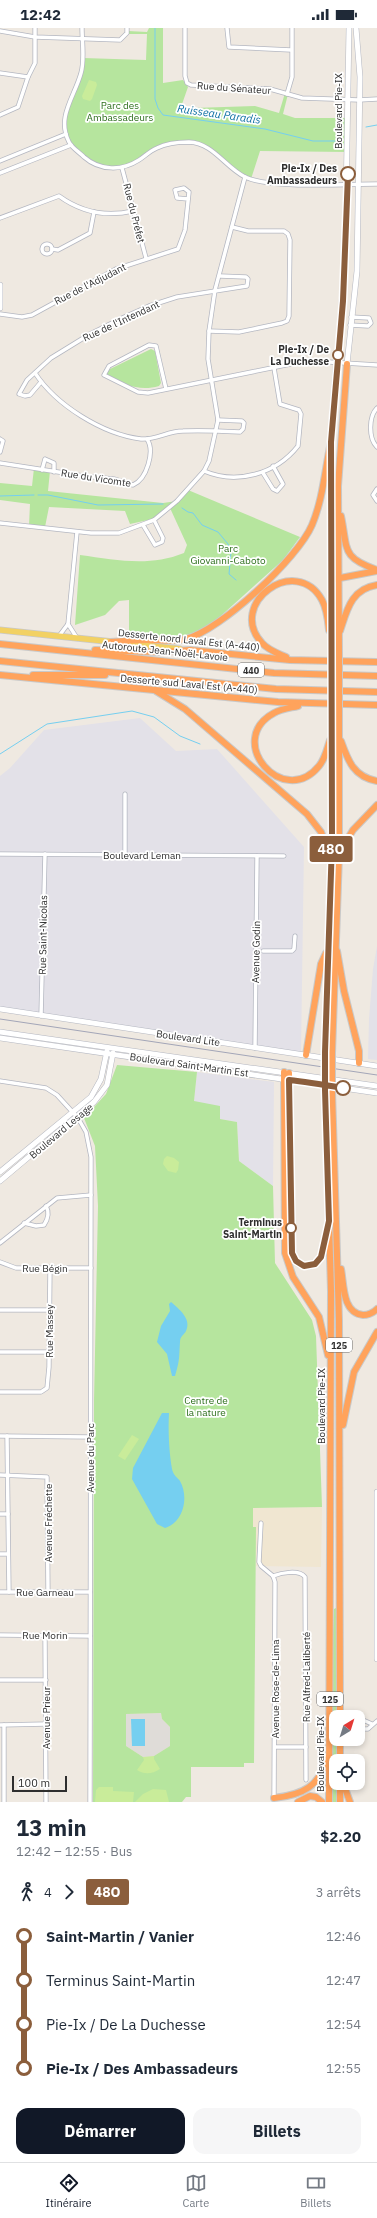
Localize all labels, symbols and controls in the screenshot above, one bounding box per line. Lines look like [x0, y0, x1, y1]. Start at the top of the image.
text: 12:42 [20, 5, 61, 24]
street label: Boulevard Pie-IX [332, 73, 345, 149]
street label: Rue du Sénateur [196, 79, 272, 97]
park label: Parc des Ambassadeurs [87, 99, 154, 124]
water label: Ruisseau Paradis [176, 101, 262, 127]
place label: Pie-Ix / Des Ambassadeurs [267, 162, 337, 187]
marker: Pie-Ix / Des Ambassadeurs [340, 166, 356, 182]
street label: Rue du Préfet [120, 182, 148, 245]
street label: Rue de l'Adjudant [52, 260, 129, 308]
street label: Rue de l'Intendant [80, 297, 162, 345]
place label: Pie-Ix / De La Duchesse [270, 343, 329, 368]
marker: Pie-Ix / De La Duchesse [332, 349, 344, 361]
street label: Rue du Vicomte [60, 466, 132, 490]
park label: Parc Giovanni-Caboto [190, 542, 266, 567]
street label: Desserte nord Laval Est (A-440) [118, 626, 260, 654]
street label: Autoroute Jean-Noël-Lavoie [101, 638, 229, 664]
road number: 440 [238, 663, 264, 677]
street label: Desserte sud Laval Est (A-440) [120, 672, 258, 696]
line badge: 48O [308, 836, 354, 862]
text: 48O [318, 840, 344, 858]
street label: Boulevard Leman [103, 849, 181, 862]
street label: Rue Saint-Nicolas [36, 895, 50, 975]
street label: Avenue Godin [249, 921, 263, 983]
street label: Boulevard Lite [155, 1027, 221, 1049]
street label: Boulevard Saint-Martin Est [129, 1050, 250, 1080]
unlabelled marker [335, 1080, 351, 1096]
street label: Boulevard Lesage [26, 1100, 96, 1161]
place label: Terminus Saint-Martin [223, 1216, 282, 1241]
marker: Terminus Saint-Martin [285, 1222, 297, 1234]
street label: Rue Bégin [22, 1262, 68, 1275]
street label: Rue Massey [43, 1304, 56, 1358]
road number: 125 [326, 1338, 352, 1352]
street label: Boulevard Pie-IX [315, 1368, 328, 1444]
park label: Centre de la nature [184, 1394, 228, 1419]
street label: Avenue du Parc [84, 1423, 97, 1493]
street label: Avenue Fréchette [42, 1483, 55, 1562]
street label: Rue Garneau [16, 1586, 74, 1599]
street label: Rue Morin [22, 1629, 68, 1642]
street label: Rue Alfred-Laliberté [300, 1631, 313, 1722]
street label: Avenue Rose-de-Lima [269, 1639, 282, 1739]
street label: Avenue Prieur [40, 1686, 53, 1749]
road number: 125 [317, 1692, 343, 1706]
north arrow [329, 1710, 365, 1746]
map controls [329, 1710, 365, 1790]
street label: Boulevard Pie-IX [314, 1716, 327, 1792]
button: locate [329, 1754, 365, 1790]
scale bar [12, 1774, 67, 1793]
text: 100 m [18, 1776, 50, 1790]
text: 13 min [16, 1813, 87, 1842]
text: $2.20 [320, 1827, 361, 1846]
text: 12:42 – 12:55 · Bus [16, 1843, 132, 1860]
icon: walk [16, 1881, 38, 1903]
icon: forward [58, 1881, 80, 1903]
text: 48O [94, 1883, 121, 1901]
text: 4 [44, 1884, 52, 1901]
text: 3 arrêts [316, 1884, 361, 1901]
text: Saint-Martin / Vanier [46, 1927, 194, 1946]
text: 12:46 [326, 1928, 361, 1945]
text: Terminus Saint-Martin [46, 1971, 195, 1990]
text: 12:47 [326, 1972, 361, 1989]
text: Pie-Ix / De La Duchesse [46, 2015, 206, 2034]
text: 12:54 [326, 2016, 361, 2033]
text: Pie-Ix / Des Ambassadeurs [46, 2059, 238, 2078]
text: 12:55 [326, 2060, 361, 2077]
button: Démarrer [16, 2108, 185, 2154]
button: Billets [193, 2108, 361, 2154]
tab: Itinéraire [46, 2172, 91, 2210]
tab: Carte [183, 2172, 209, 2210]
tab: Billets [300, 2172, 331, 2210]

